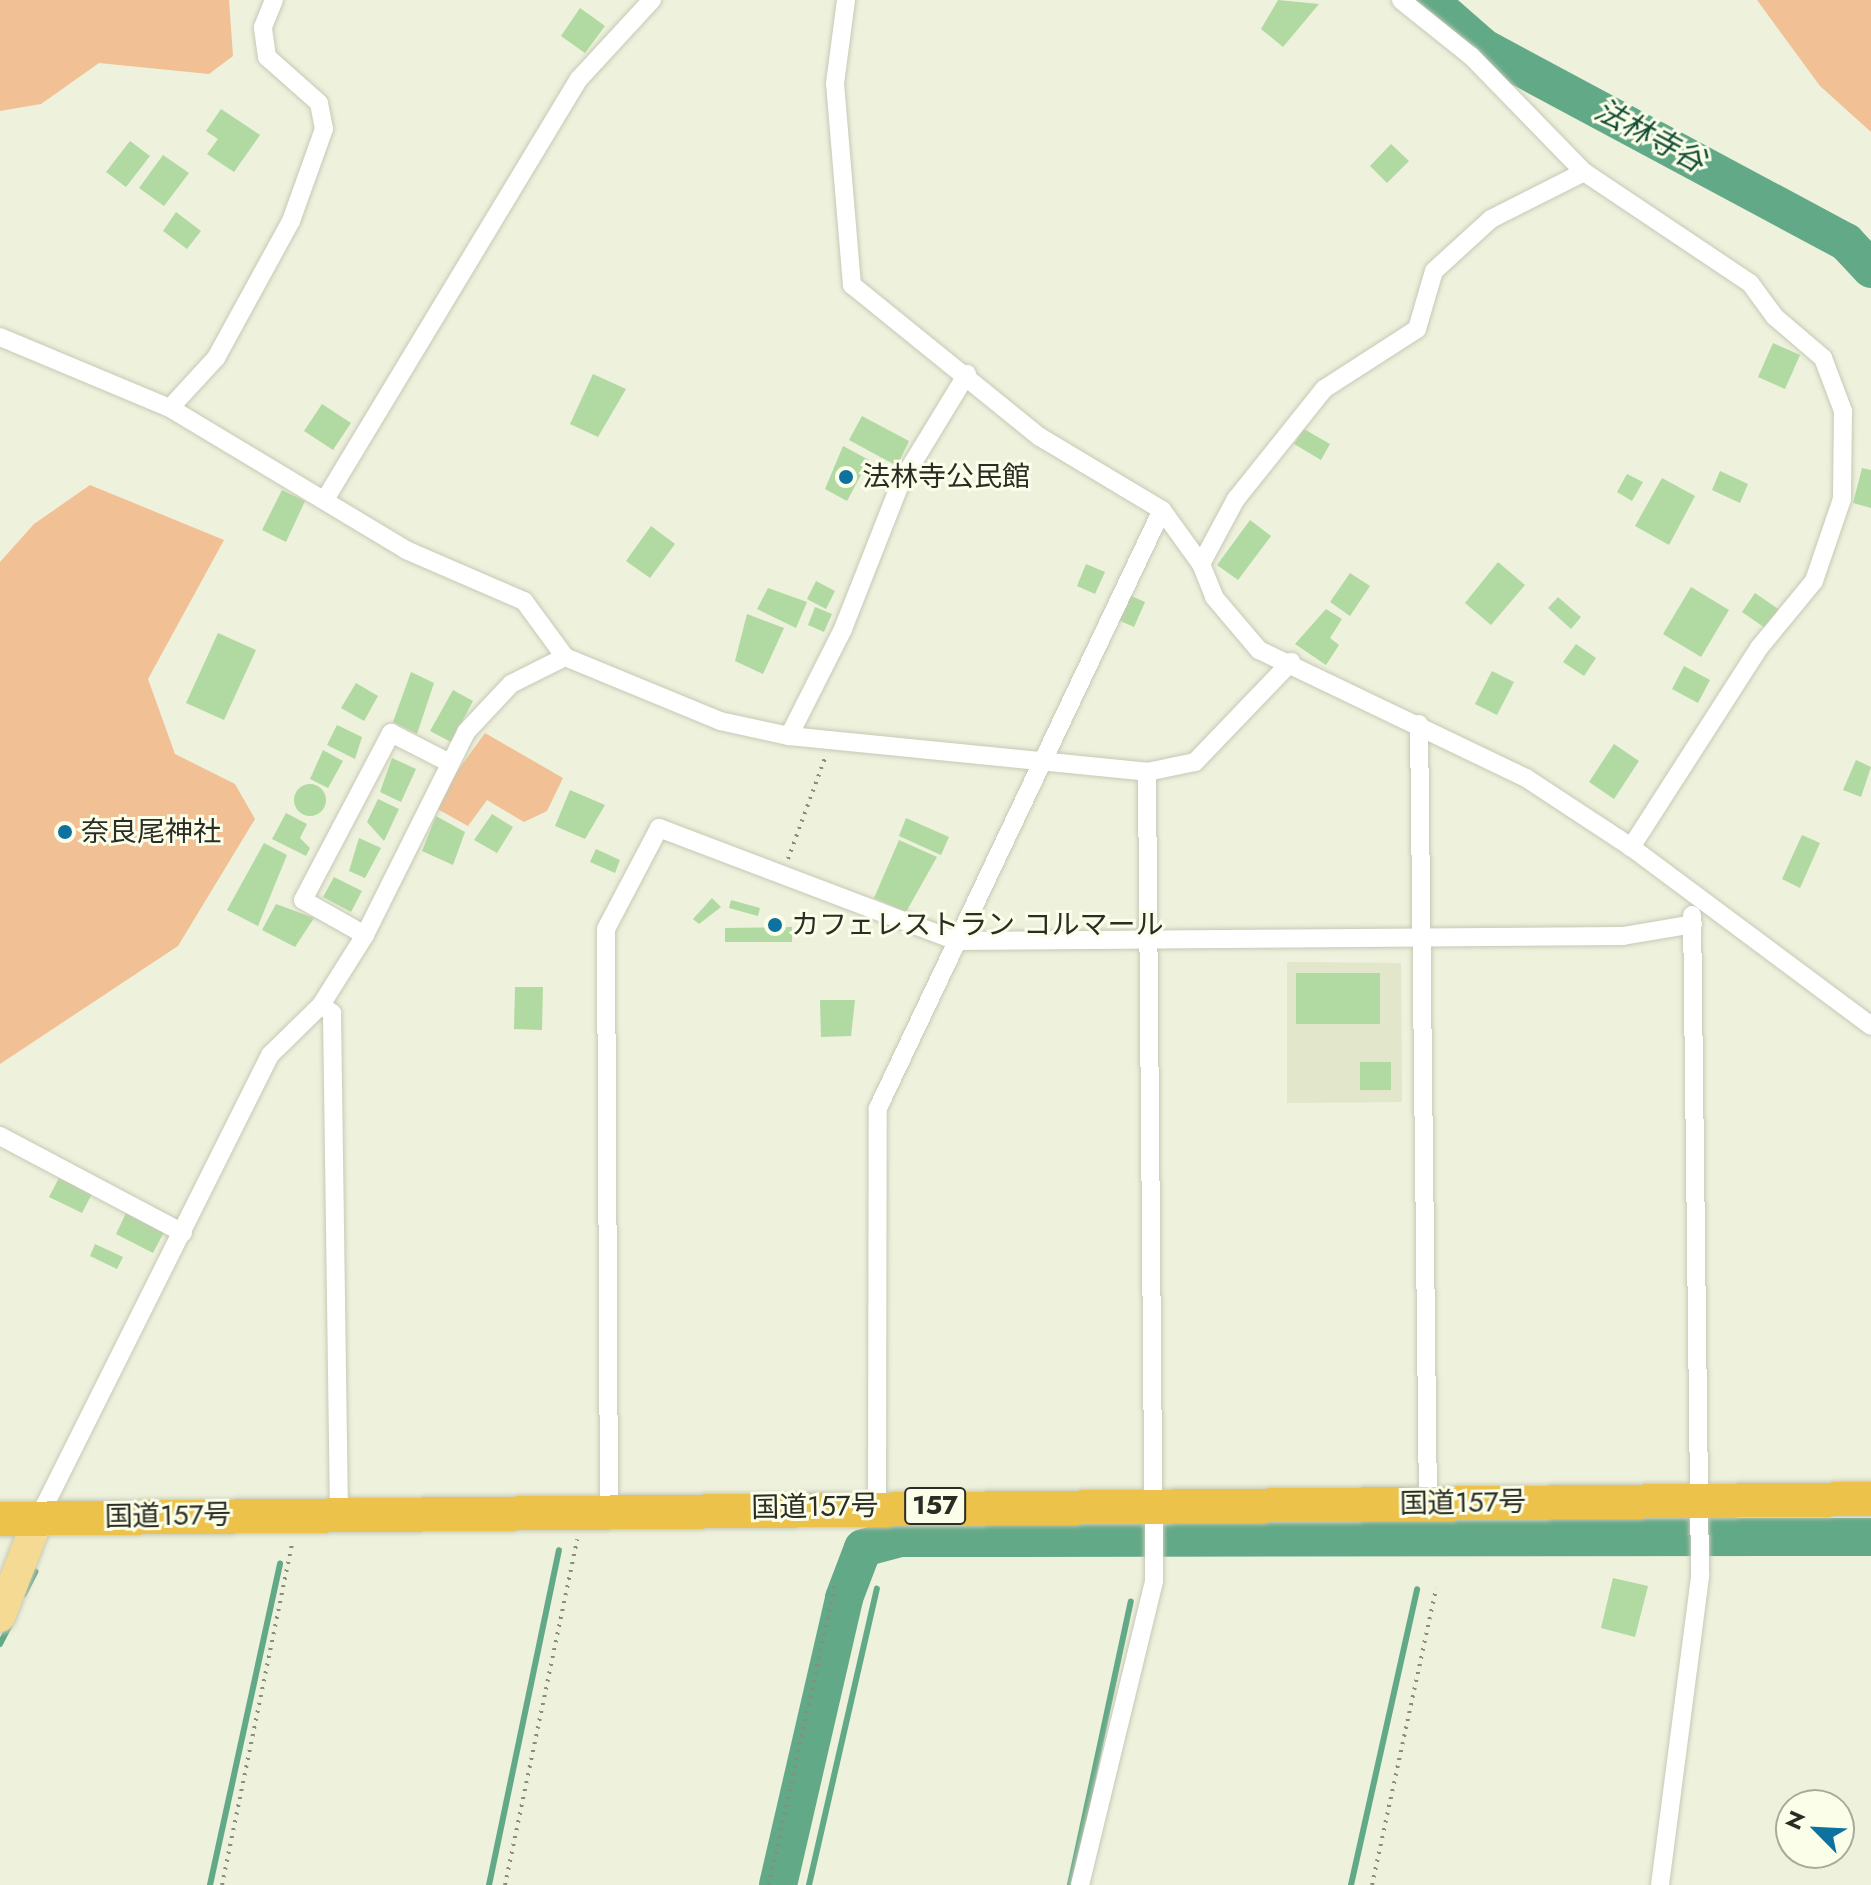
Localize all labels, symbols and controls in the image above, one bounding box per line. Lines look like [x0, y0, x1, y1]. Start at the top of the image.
water label: 法林寺谷 [1589, 92, 1711, 180]
place label: 法林寺公民館 [862, 460, 1030, 494]
marker: 法林寺公民館 [837, 468, 855, 486]
place label: 奈良尾神社 [81, 815, 221, 849]
marker: 奈良尾神社 [56, 823, 74, 841]
place label: カフェレストラン コルマール [791, 908, 1163, 942]
marker: カフェレストラン コルマール [766, 916, 784, 934]
road number: 157 [903, 1484, 967, 1528]
street label: 国道157号 [1399, 1485, 1527, 1521]
street label: 国道157号 [751, 1489, 879, 1525]
street label: 国道157号 [104, 1498, 232, 1534]
north arrow [1775, 1789, 1855, 1869]
text: N [1777, 1806, 1813, 1835]

